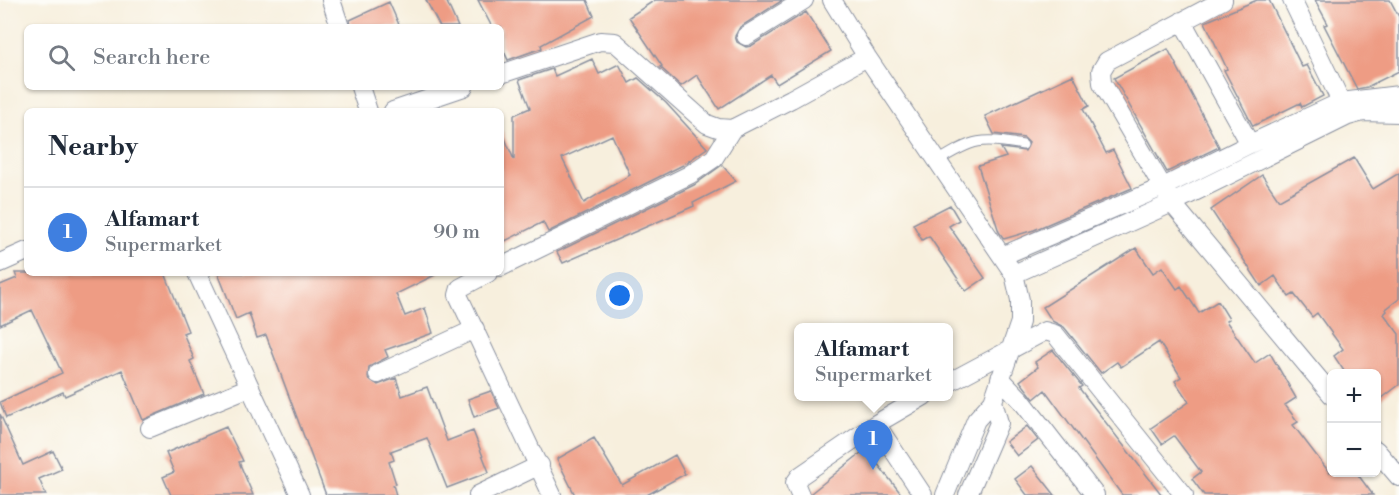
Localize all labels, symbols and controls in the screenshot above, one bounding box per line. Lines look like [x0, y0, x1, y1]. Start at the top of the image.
search box [24, 24, 504, 90]
icon: search [45, 41, 78, 74]
text: Search here [93, 44, 210, 71]
text: Nearby [48, 131, 138, 163]
text: Alfamart [105, 206, 199, 233]
text: 1 [63, 220, 72, 245]
text: 90 m [433, 220, 480, 245]
text: Supermarket [105, 233, 222, 258]
your location [605, 281, 634, 310]
popup [794, 323, 953, 401]
text: Alfamart [815, 336, 909, 363]
text: Supermarket [815, 363, 932, 388]
map controls [1327, 369, 1381, 477]
button: + [1327, 369, 1381, 423]
pin: 1 [854, 420, 892, 470]
button: − [1327, 423, 1381, 477]

